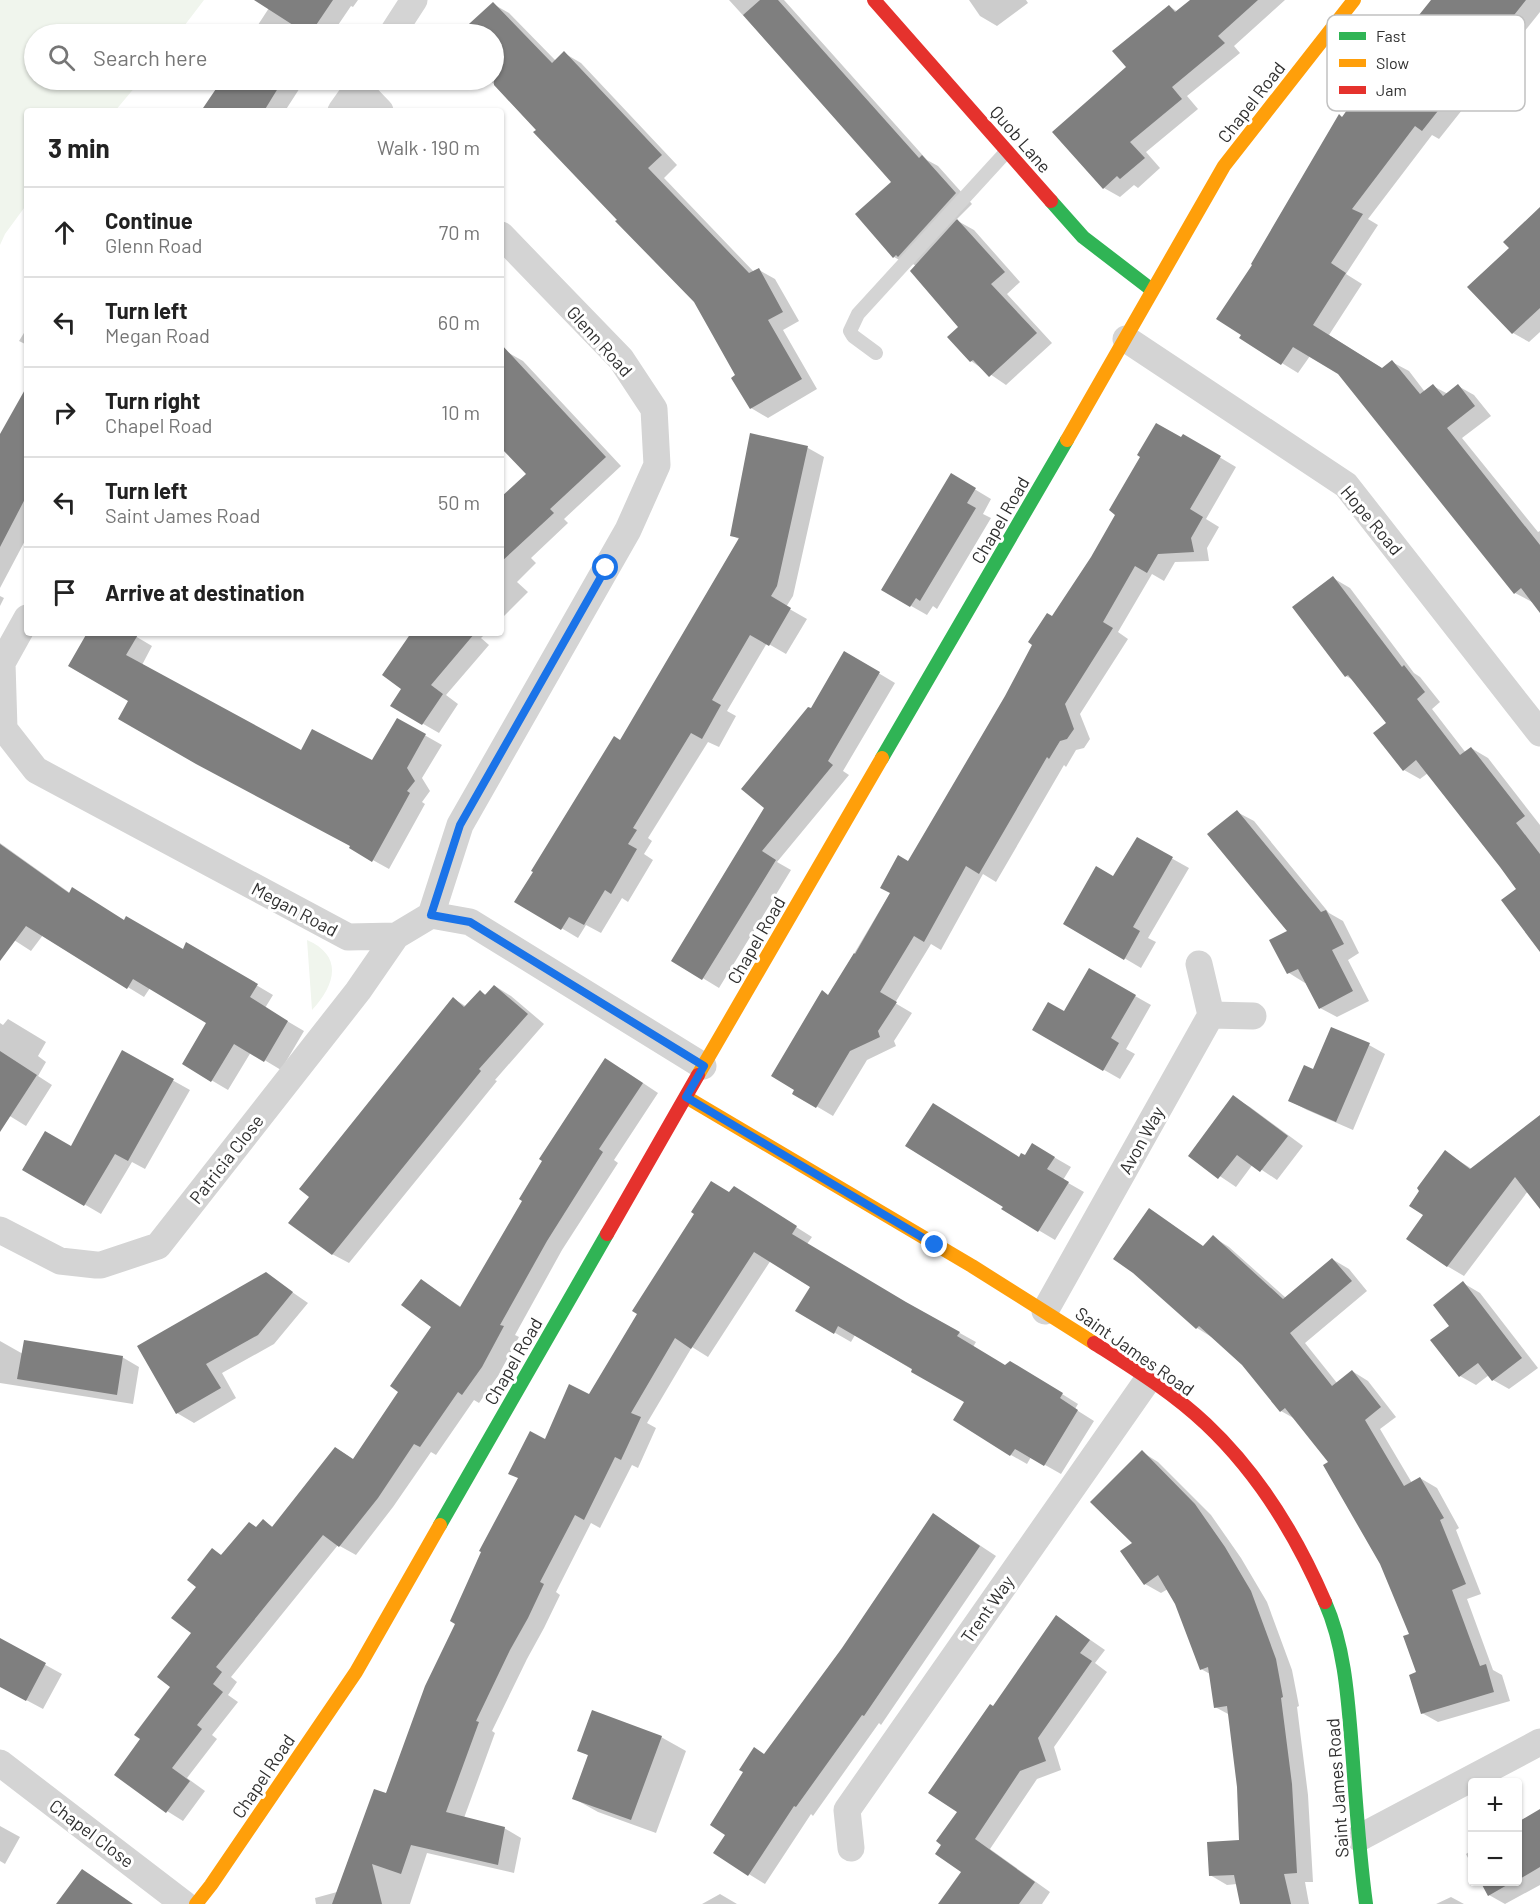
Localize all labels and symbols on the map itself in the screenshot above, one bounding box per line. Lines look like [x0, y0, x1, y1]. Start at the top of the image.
legend [1327, 15, 1525, 111]
text: Fast [1376, 26, 1406, 45]
text: Slow [1376, 53, 1409, 72]
street label: Chapel Road [1213, 57, 1289, 147]
text: Jam [1376, 80, 1407, 99]
street label: Quob Lane [986, 101, 1056, 177]
street label: Glenn Road [563, 301, 637, 381]
street label: Chapel Road [966, 473, 1034, 567]
street label: Hope Road [1336, 481, 1408, 559]
route start [592, 554, 618, 580]
street label: Megan Road [248, 877, 342, 941]
street label: Chapel Road [722, 893, 790, 987]
street label: Avon Way [1113, 1102, 1169, 1178]
street label: Patricia Close [184, 1110, 268, 1208]
route end [921, 1231, 947, 1257]
street label: Saint James Road [1071, 1302, 1199, 1400]
street label: Chapel Road [479, 1314, 547, 1408]
street label: Trent Way [956, 1571, 1018, 1647]
street label: Saint James Road [1321, 1717, 1353, 1859]
street label: Chapel Road [227, 1730, 299, 1822]
street label: Chapel Close [45, 1794, 139, 1872]

